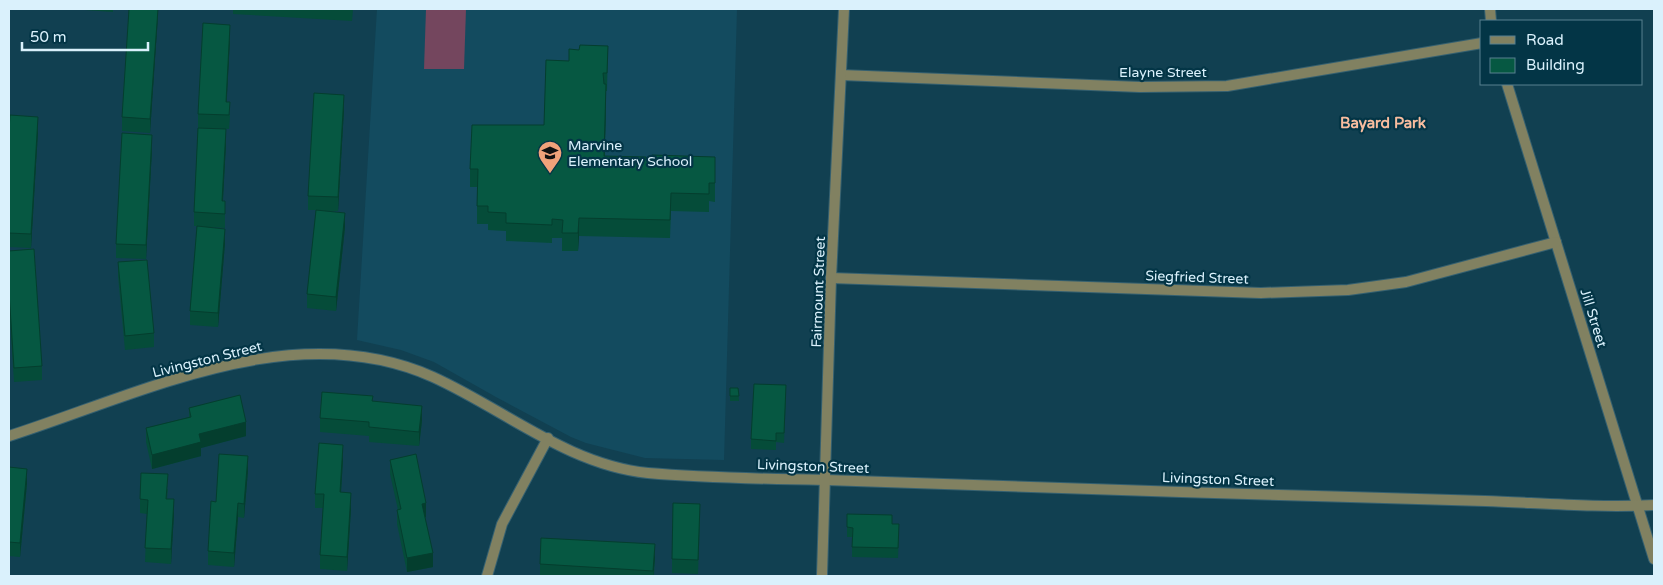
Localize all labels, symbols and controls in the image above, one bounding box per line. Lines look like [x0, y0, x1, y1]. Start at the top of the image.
scale bar [22, 20, 149, 52]
legend [1480, 20, 1643, 85]
text: 50 m [30, 28, 67, 46]
text: Road [1526, 31, 1564, 49]
text: Building [1526, 56, 1585, 74]
street label: Elayne Street [1119, 64, 1208, 81]
district label: Bayard Park [1340, 114, 1426, 133]
place label: Marvine Elementary School [568, 137, 692, 170]
school or university icon: Marvine Elementary School [537, 140, 563, 174]
street label: Fairmount Street [808, 235, 829, 348]
street label: Siegfried Street [1145, 267, 1250, 288]
street label: Jill Street [1577, 287, 1611, 350]
street label: Livingston Street [151, 337, 264, 381]
street label: Livingston Street [757, 456, 870, 477]
street label: Livingston Street [1162, 469, 1275, 490]

